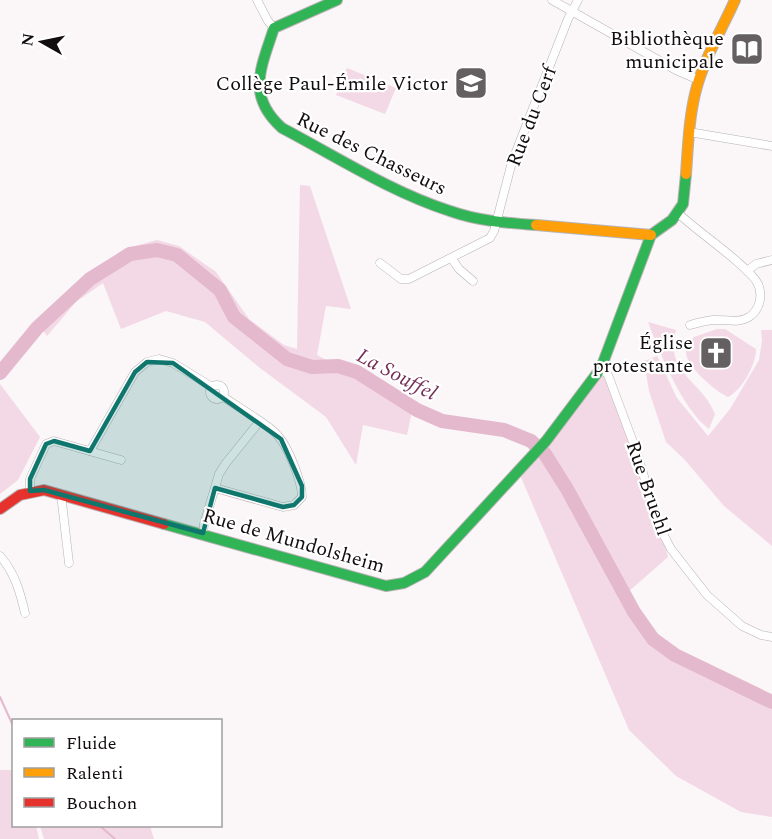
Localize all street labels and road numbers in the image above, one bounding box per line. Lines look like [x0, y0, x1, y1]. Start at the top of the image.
street label: Rue du Cerf [499, 60, 566, 171]
street label: Rue des Chasseurs [291, 104, 452, 203]
street label: Rue Bruehl [618, 437, 678, 540]
street label: Rue de Mundolsheim [199, 501, 388, 581]

